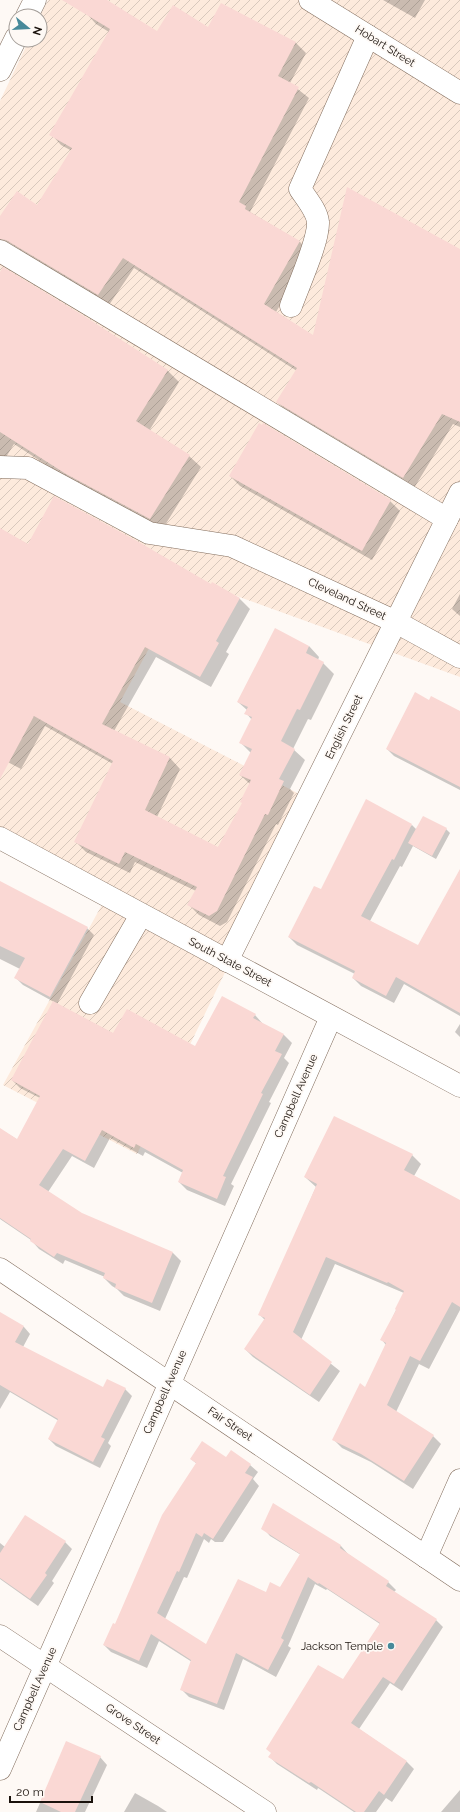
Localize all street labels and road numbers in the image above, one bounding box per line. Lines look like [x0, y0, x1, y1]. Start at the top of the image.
street label: Hobart Street [353, 22, 418, 70]
street label: Cleveland Street [306, 575, 388, 623]
street label: English Street [323, 692, 365, 761]
street label: South State Street [186, 935, 274, 990]
street label: Campbell Avenue [272, 1052, 321, 1140]
street label: Campbell Avenue [141, 1348, 190, 1436]
street label: Fair Street [205, 1404, 255, 1444]
street label: Campbell Avenue [11, 1645, 60, 1733]
street label: Grove Street [103, 1701, 163, 1747]

